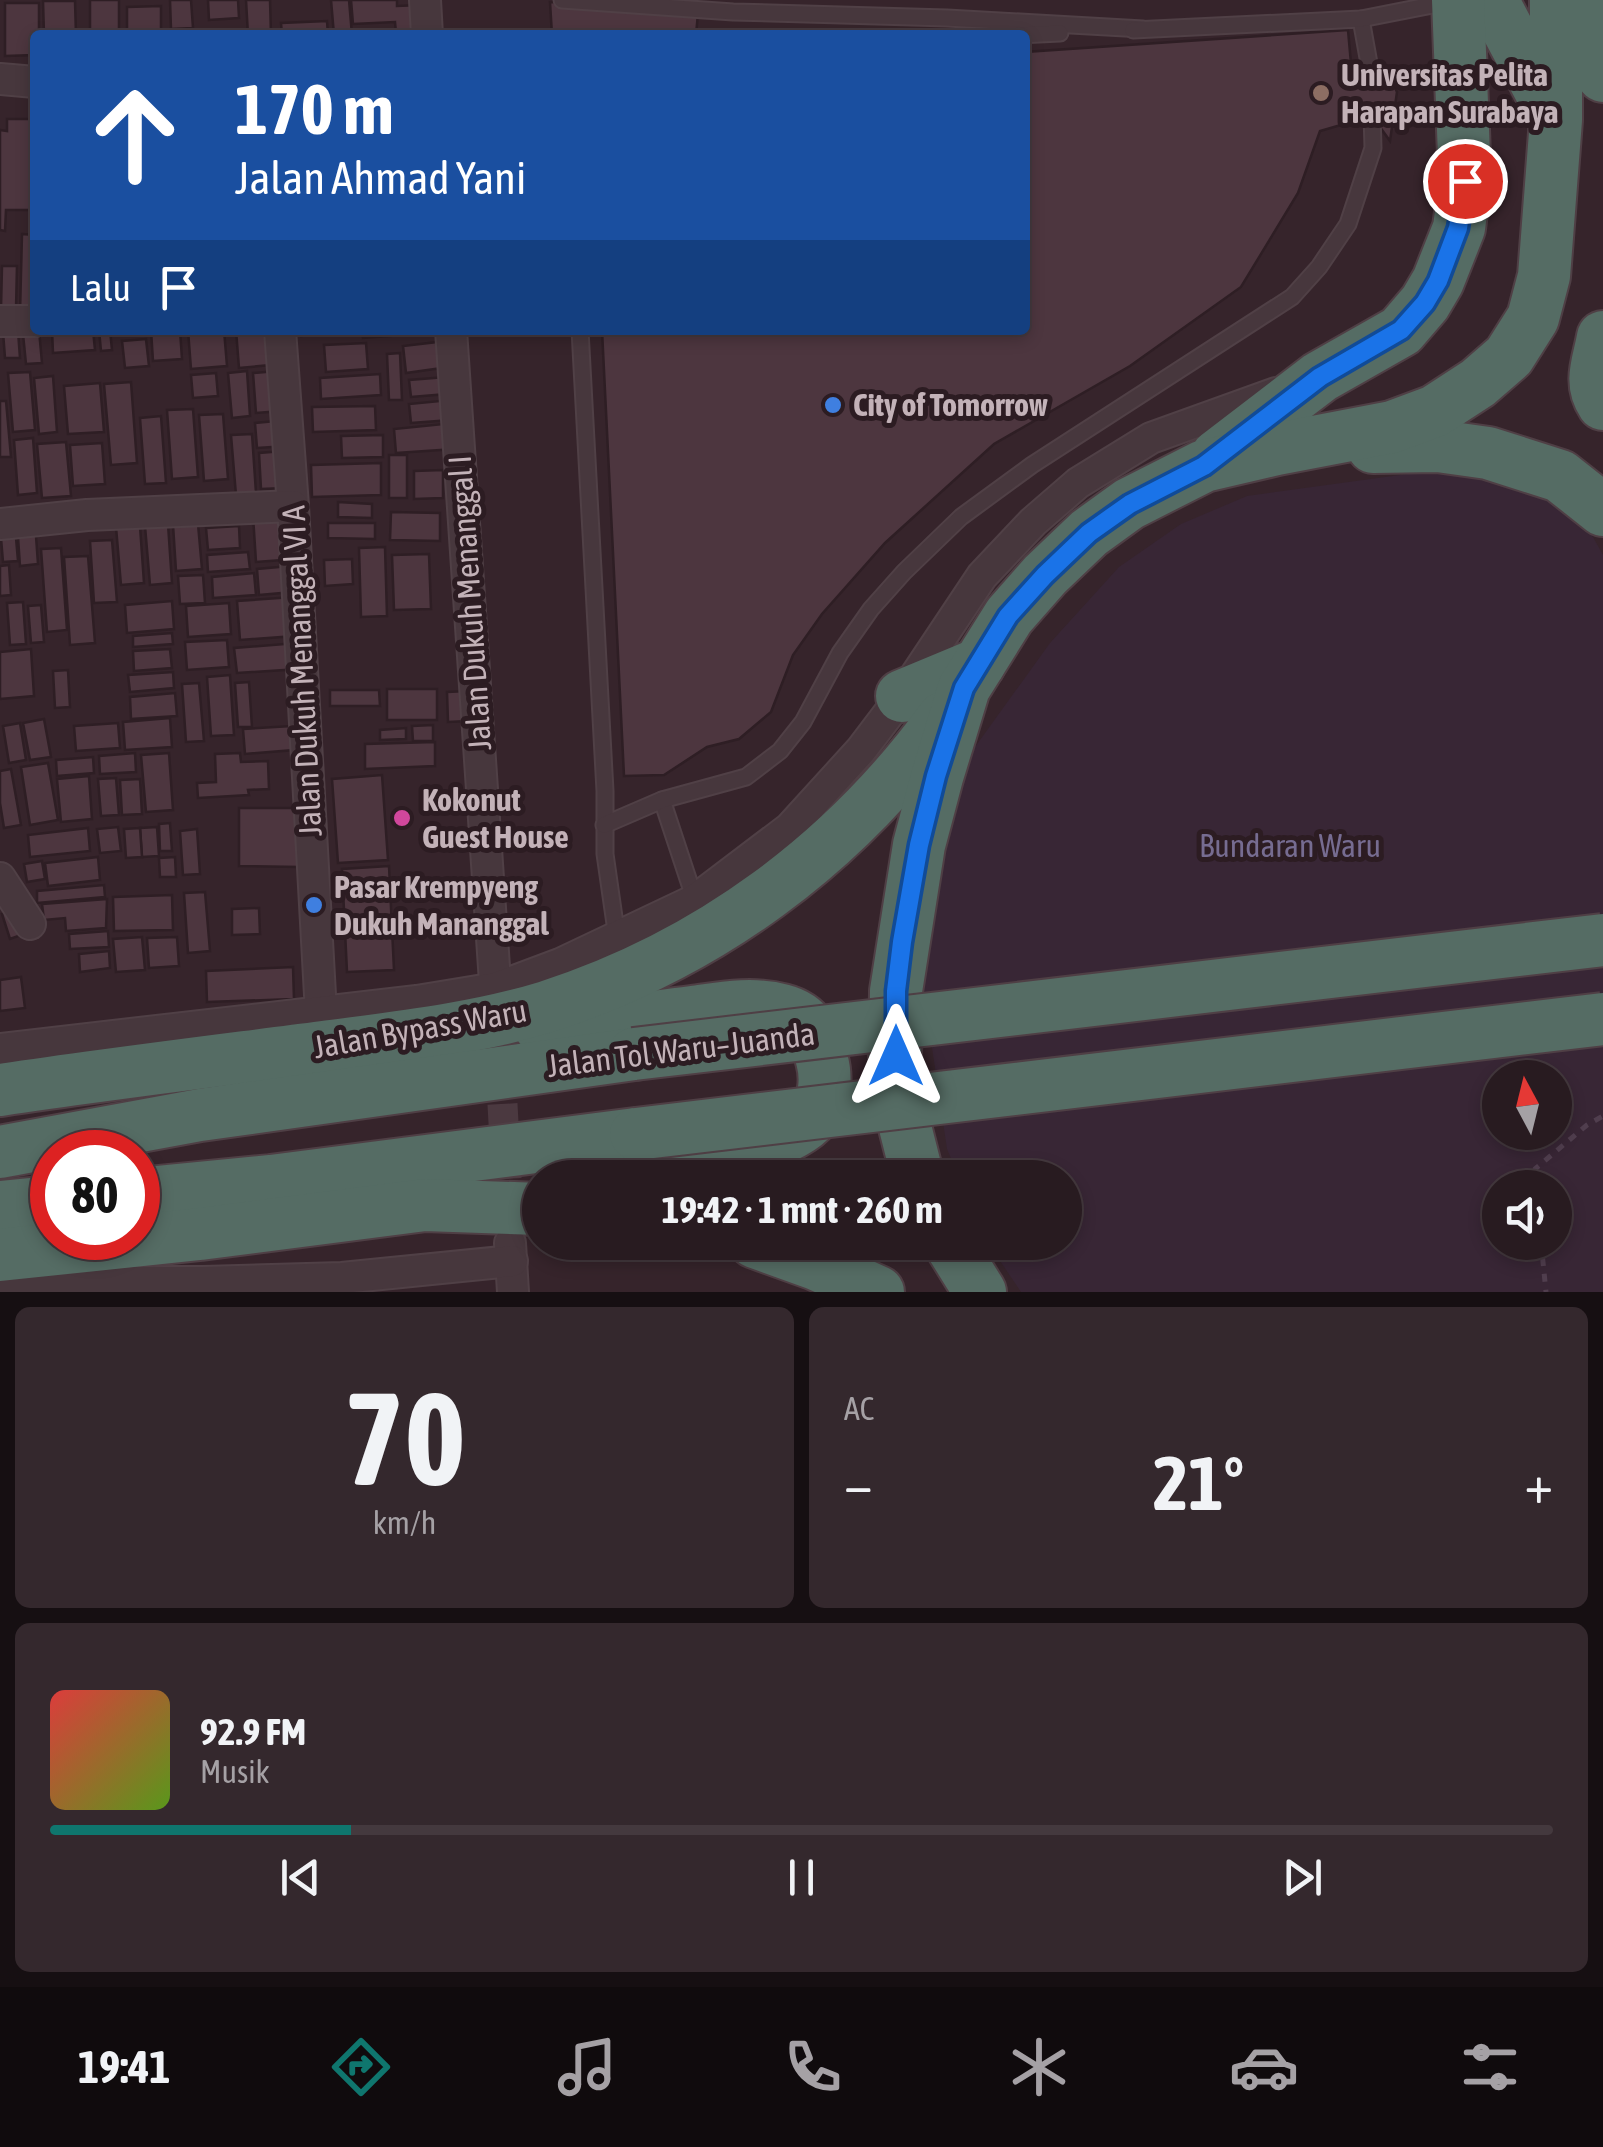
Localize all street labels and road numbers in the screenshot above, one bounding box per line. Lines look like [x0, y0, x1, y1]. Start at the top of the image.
street label: Jalan Dukuh Menanggal I [441, 454, 498, 752]
street label: Jalan Dukuh Menanggal VI A [274, 504, 329, 837]
street label: Jalan Bypass Waru [310, 992, 529, 1065]
street label: Jalan Tol Waru–Juanda [545, 1015, 817, 1084]

